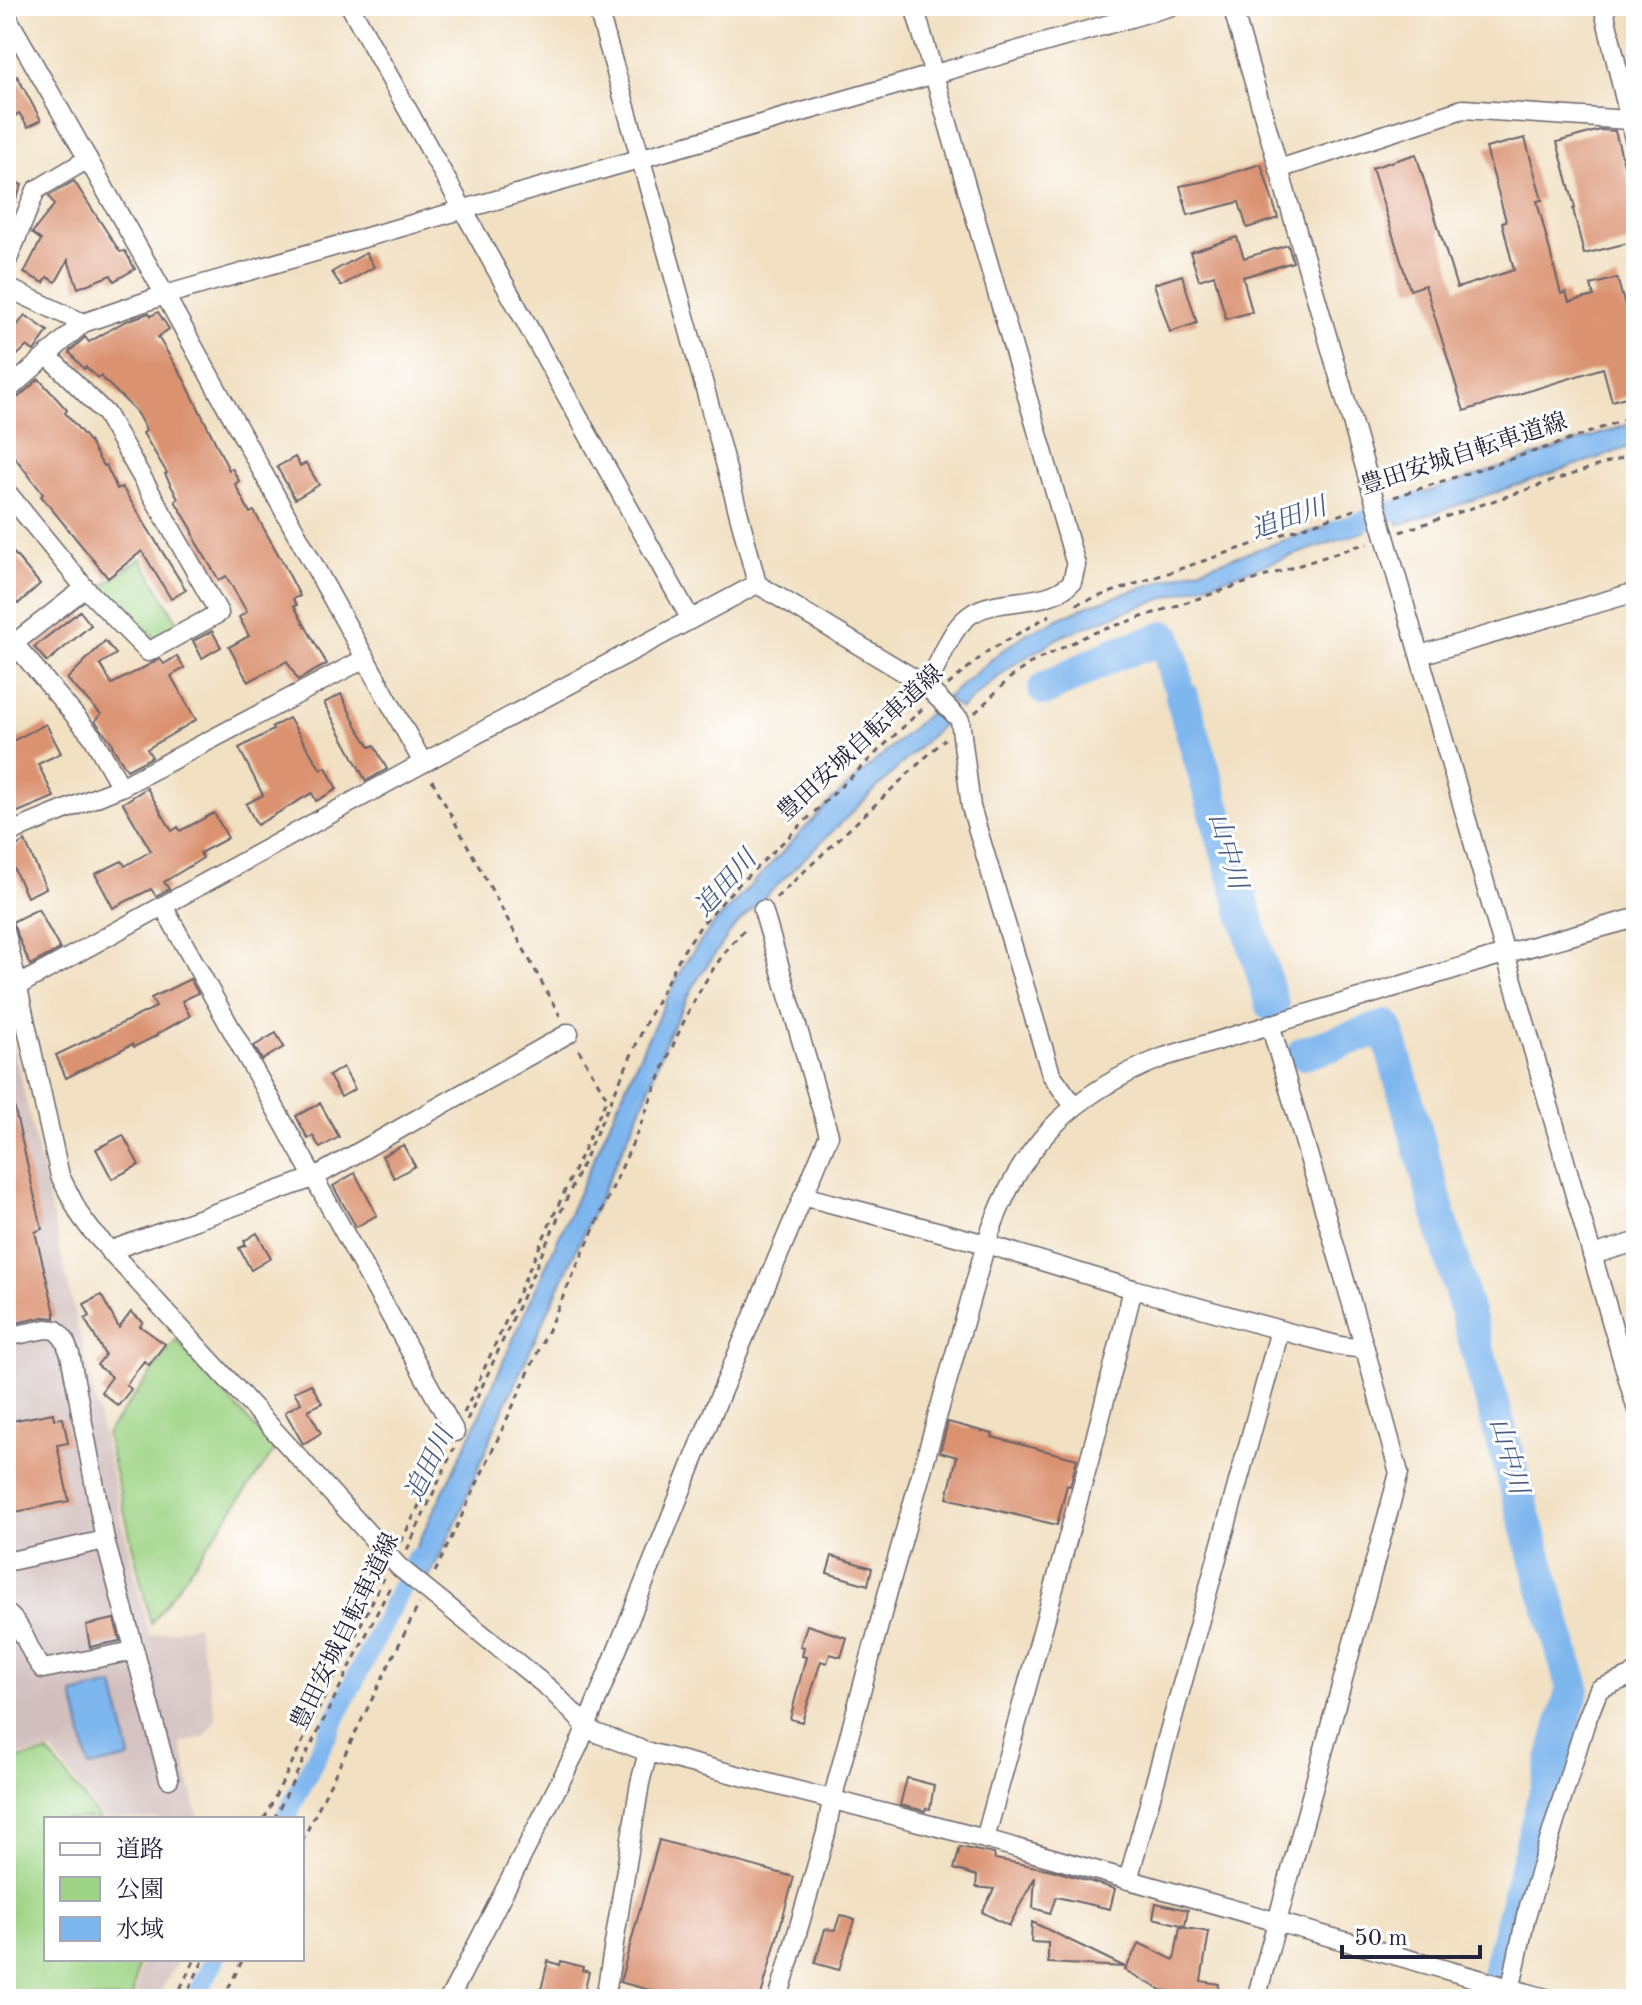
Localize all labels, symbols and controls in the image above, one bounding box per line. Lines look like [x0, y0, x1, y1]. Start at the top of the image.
street label: 豊田安城自転車道線 [1357, 407, 1570, 500]
water label: 追田川 [1247, 491, 1333, 544]
street label: 豊田安城自転車道線 [772, 659, 948, 826]
water label: 山中川 [1204, 809, 1253, 895]
water label: 追田川 [689, 843, 764, 922]
water label: 山中川 [1485, 1414, 1534, 1500]
water label: 追田川 [399, 1421, 460, 1506]
street label: 豊田安城自転車道線 [285, 1528, 404, 1734]
legend [44, 1817, 304, 1961]
text: 道路 [116, 1836, 164, 1863]
text: 公園 [116, 1877, 164, 1903]
scale bar [1342, 1909, 1480, 1959]
text: 水域 [116, 1916, 164, 1943]
text: 50 m [1354, 1927, 1408, 1951]

